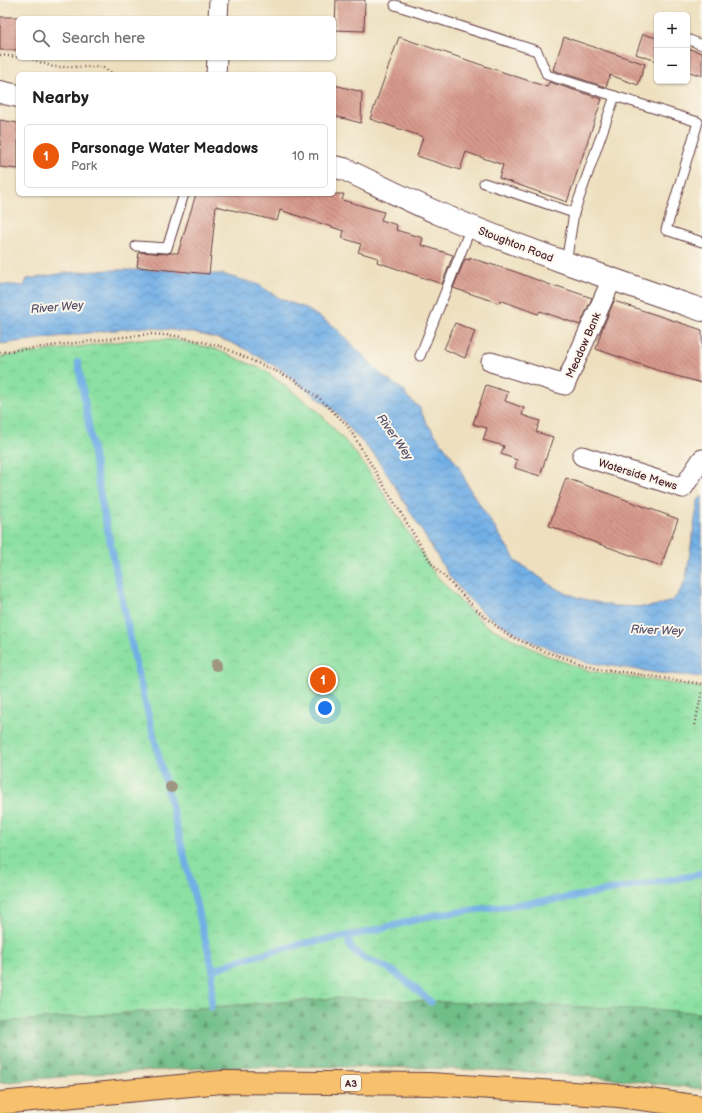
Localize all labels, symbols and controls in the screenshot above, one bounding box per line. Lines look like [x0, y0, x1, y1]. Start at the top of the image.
map controls [654, 12, 690, 84]
button: + [654, 12, 690, 48]
search box [16, 16, 336, 60]
icon: search [30, 27, 52, 49]
text: Search here [62, 29, 145, 48]
button: − [654, 48, 690, 84]
text: Nearby [32, 88, 89, 108]
text: Parsonage Water Meadows [71, 139, 258, 158]
text: 1 [43, 148, 49, 164]
text: 10 m [292, 148, 319, 164]
text: Park [71, 158, 97, 174]
street label: Stoughton Road [476, 224, 555, 265]
water label: River Wey [30, 298, 85, 317]
street label: Meadow Bank [563, 310, 604, 380]
water label: River Wey [373, 411, 416, 464]
street label: Waterside Mews [597, 456, 679, 493]
water label: River Wey [630, 622, 684, 639]
pin: 1 [310, 665, 336, 695]
your location [315, 698, 335, 718]
road number: A3 [341, 1075, 361, 1091]

